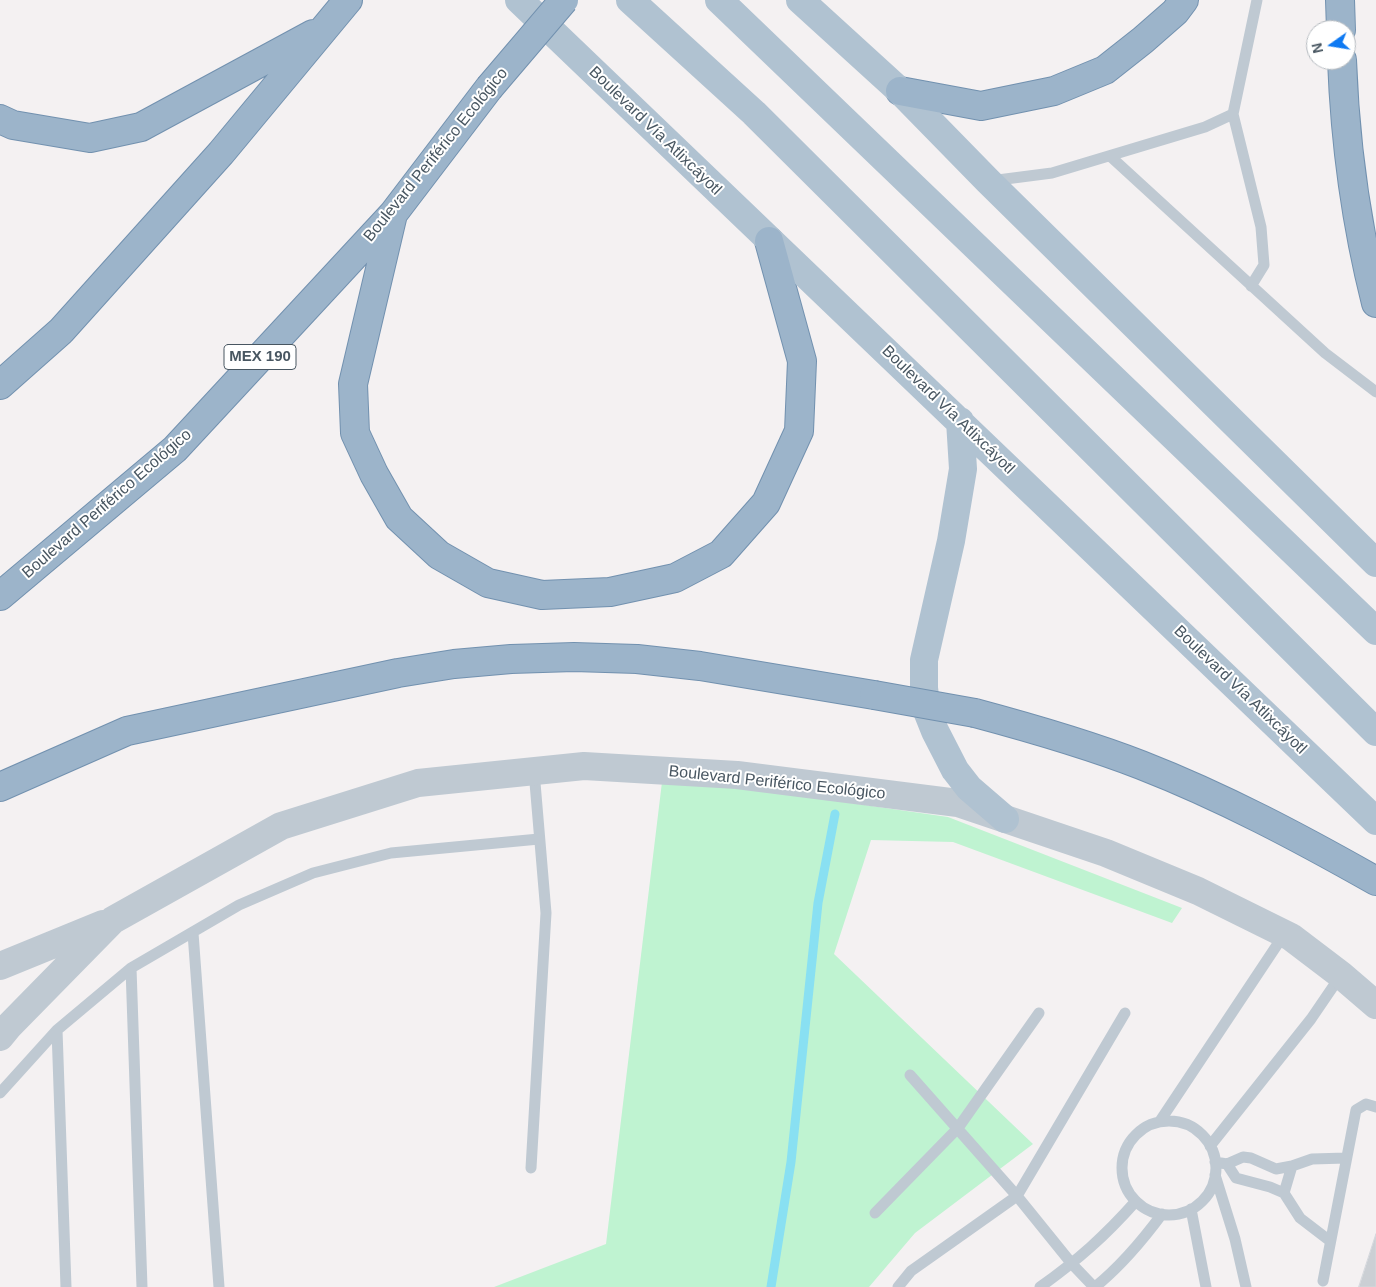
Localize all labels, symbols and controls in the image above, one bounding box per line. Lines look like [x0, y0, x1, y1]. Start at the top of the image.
north arrow [1306, 20, 1356, 70]
text: N [1308, 41, 1326, 55]
street label: Boulevard Vía Atlixcáyotl [585, 63, 725, 199]
street label: Boulevard Periférico Ecológico [360, 64, 512, 246]
street label: Boulevard Vía Atlixcáyotl [878, 342, 1018, 478]
road number: MEX 190 [224, 344, 296, 370]
street label: Boulevard Periférico Ecológico [18, 425, 196, 583]
street label: Boulevard Vía Atlixcáyotl [1170, 622, 1310, 758]
street label: Boulevard Periférico Ecológico [668, 762, 886, 804]

